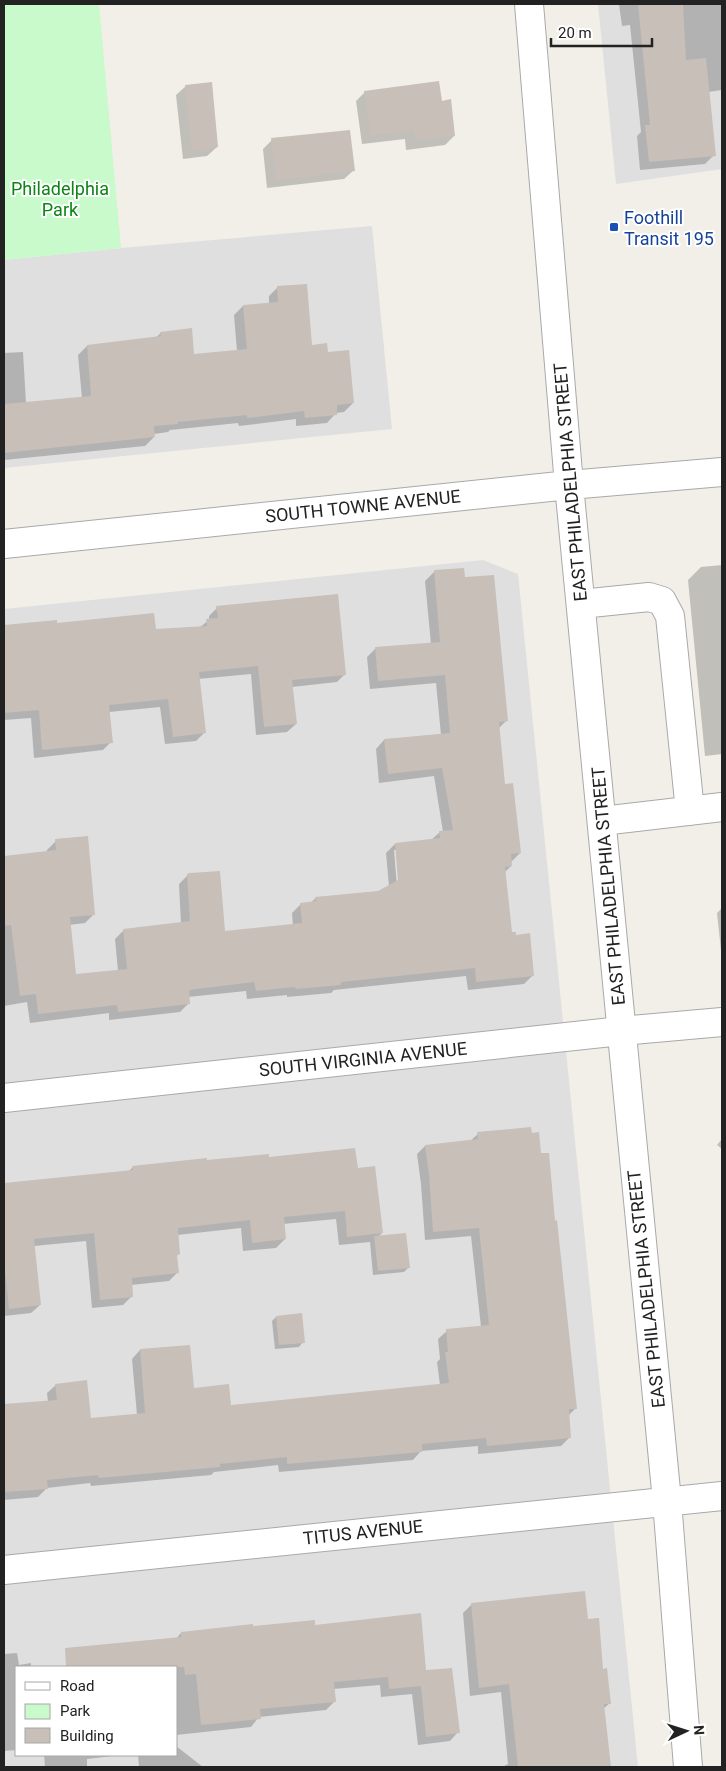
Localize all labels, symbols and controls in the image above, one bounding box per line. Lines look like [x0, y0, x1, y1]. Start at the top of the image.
scale bar [551, 15, 652, 47]
text: 20 m [558, 24, 592, 42]
park label: Philadelphia Park [11, 178, 109, 220]
place label: Foothill Transit 195 [624, 207, 714, 249]
marker: Foothill Transit 195 [608, 221, 620, 233]
street label: EAST PHILADELPHIA STREET [549, 362, 591, 602]
street label: SOUTH TOWNE AVENUE [264, 485, 462, 527]
street label: EAST PHILADELPHIA STREET [587, 766, 629, 1006]
street label: SOUTH VIRGINIA AVENUE [258, 1038, 468, 1080]
street label: EAST PHILADELPHIA STREET [623, 1169, 669, 1409]
street label: TITUS AVENUE [302, 1515, 424, 1549]
legend [15, 1666, 178, 1756]
text: Road [60, 1677, 94, 1695]
text: Park [60, 1702, 91, 1720]
north arrow [661, 1706, 711, 1756]
text: N [691, 1725, 707, 1736]
text: Building [60, 1727, 114, 1745]

